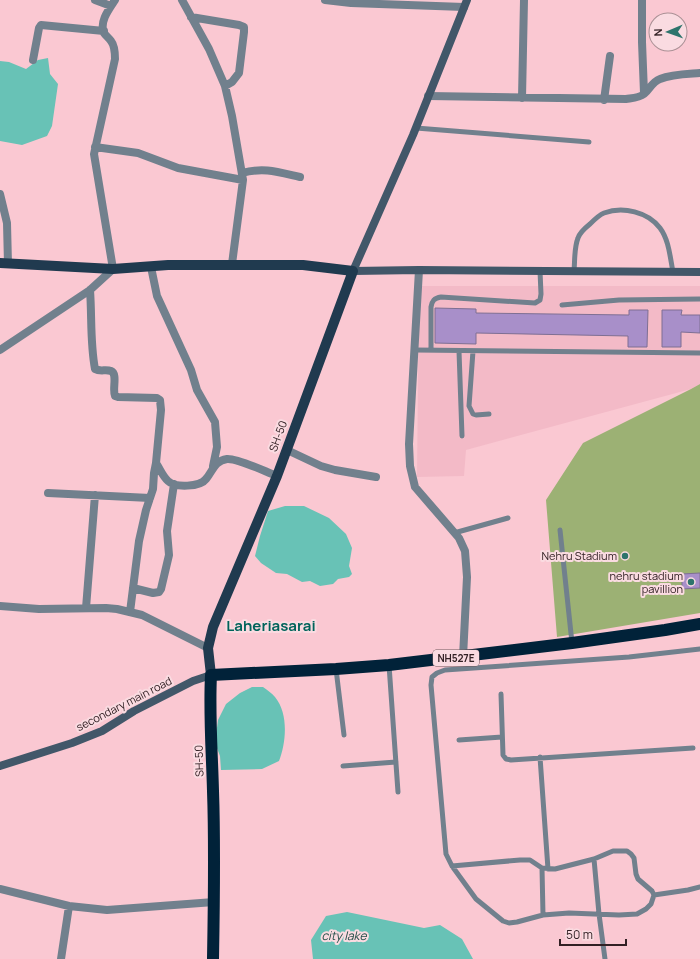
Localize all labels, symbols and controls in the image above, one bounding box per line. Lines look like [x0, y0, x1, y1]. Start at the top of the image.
north arrow [648, 12, 688, 52]
text: N [650, 28, 665, 37]
street label: SH-50 [265, 418, 290, 453]
place label: Nehru Stadium [542, 548, 617, 563]
marker: Nehru Stadium [620, 551, 630, 561]
place label: nehru stadium pavillion [610, 568, 683, 596]
marker: nehru stadium pavillion [686, 577, 696, 587]
district label: Laheriasarai [226, 615, 316, 636]
road number: NH527E [433, 650, 479, 666]
street label: secondary main road [73, 673, 174, 734]
street label: SH-50 [190, 745, 207, 777]
scale bar [560, 921, 626, 947]
text: 50 m [566, 926, 593, 943]
water label: city lake [322, 927, 367, 944]

